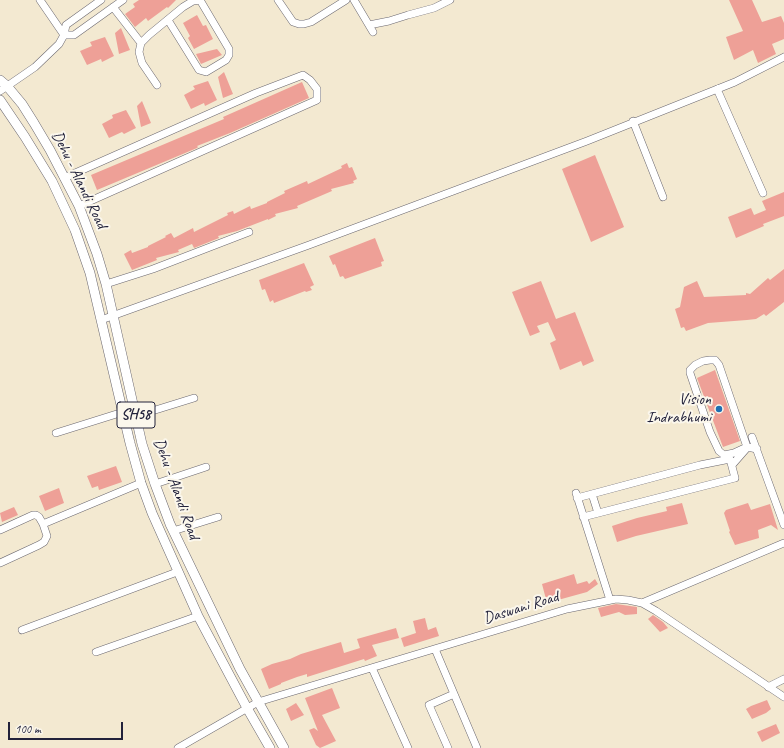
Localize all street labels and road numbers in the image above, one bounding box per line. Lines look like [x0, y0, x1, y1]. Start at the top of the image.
street label: Dehu - Alandi Road [47, 128, 111, 232]
road number: SH58 [117, 402, 155, 428]
street label: Dehu - Alandi Road [149, 436, 203, 542]
street label: Daswani Road [481, 588, 561, 628]

